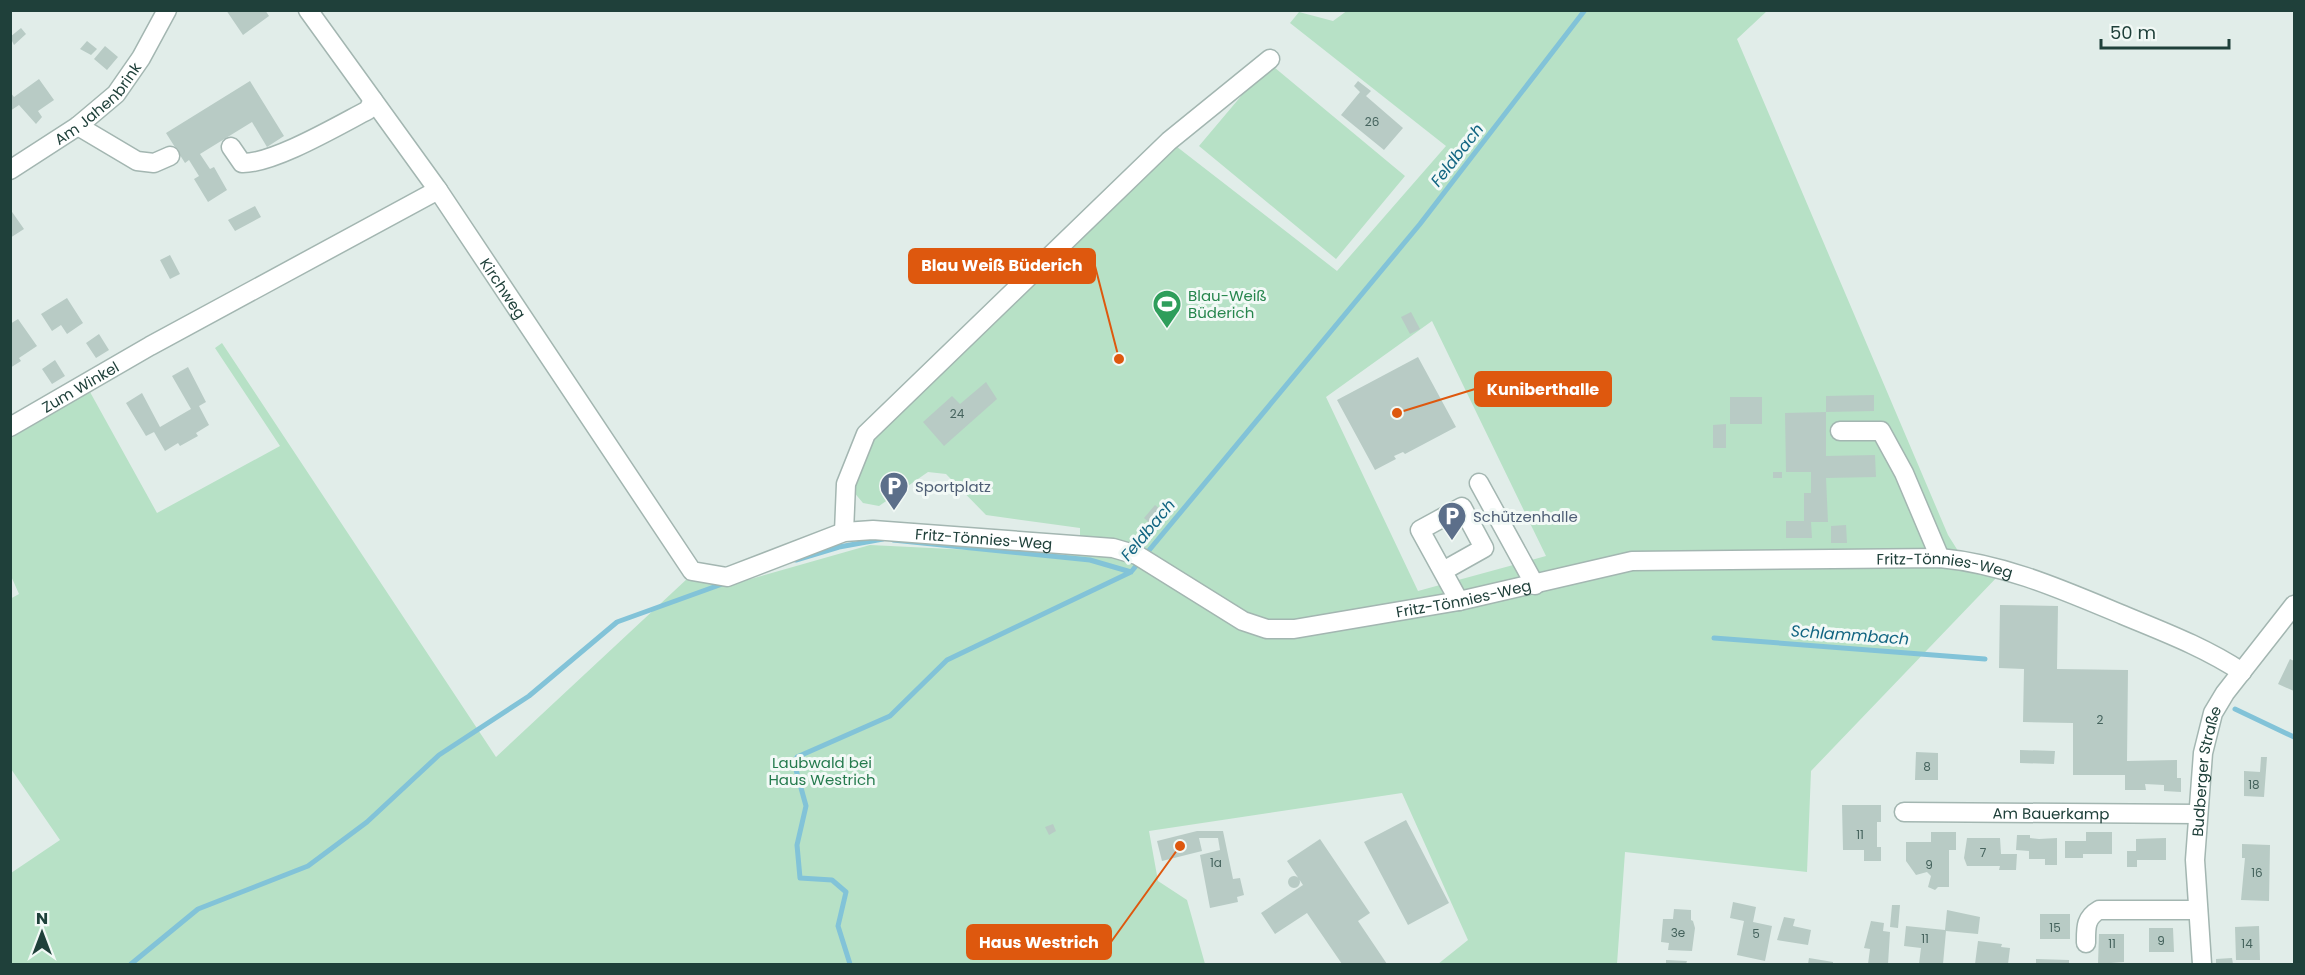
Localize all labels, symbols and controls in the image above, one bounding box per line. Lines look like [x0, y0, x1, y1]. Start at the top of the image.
scale bar [2101, 12, 2228, 50]
text: 50 m [2110, 20, 2156, 45]
street label: Am Jahenbrink [50, 58, 146, 149]
house number: 26 [1365, 113, 1379, 130]
water label: Feldbach [1425, 119, 1489, 191]
callout: Blau Weiß Büderich [909, 249, 1095, 283]
street label: Kirchweg [476, 254, 531, 323]
text: Blau Weiß Büderich [921, 254, 1083, 277]
place label: Blau-Weiß Büderich [1188, 285, 1267, 323]
sports icon: Blau-Weiß Büderich [1151, 288, 1183, 330]
street label: Zum Winkel [38, 356, 123, 417]
callout: Kuniberthalle [1475, 372, 1611, 406]
text: Kuniberthalle [1487, 378, 1599, 401]
house number: 24 [950, 405, 965, 422]
parking icon: Sportplatz [878, 470, 910, 512]
place label: Sportplatz [915, 476, 991, 497]
water label: Feldbach [1115, 494, 1181, 566]
parking icon: Schützenhalle [1436, 500, 1468, 542]
place label: Schützenhalle [1473, 506, 1578, 527]
street label: Fritz-Tönnies-Weg [914, 523, 1053, 554]
street label: Fritz-Tönnies-Weg [1876, 547, 2015, 583]
street label: Fritz-Tönnies-Weg [1394, 574, 1533, 622]
water label: Schlammbach [1790, 619, 1910, 651]
street label: Budberger Straße [2186, 701, 2226, 837]
house number: 2 [2097, 711, 2104, 728]
park label: Laubwald bei Haus Westrich [768, 752, 876, 790]
house number: 8 [1923, 758, 1931, 775]
house number: 18 [2248, 776, 2260, 793]
street label: Am Bauerkamp [1992, 802, 2110, 824]
house number: 11 [1856, 826, 1864, 843]
house number: 7 [1980, 844, 1987, 861]
house number: 1a [1210, 854, 1222, 871]
house number: 9 [1925, 856, 1933, 873]
house number: 16 [2251, 864, 2263, 881]
north arrow [12, 903, 72, 963]
text: N [36, 907, 48, 930]
house number: 15 [2049, 919, 2061, 936]
house number: 3e [1671, 924, 1685, 941]
callout: Haus Westrich [967, 925, 1111, 959]
house number: 5 [1752, 925, 1760, 942]
house number: 11 [1921, 930, 1929, 947]
text: Haus Westrich [979, 931, 1099, 954]
house number: 9 [2157, 932, 2165, 949]
house number: 11 [2108, 935, 2116, 952]
house number: 14 [2241, 935, 2253, 952]

